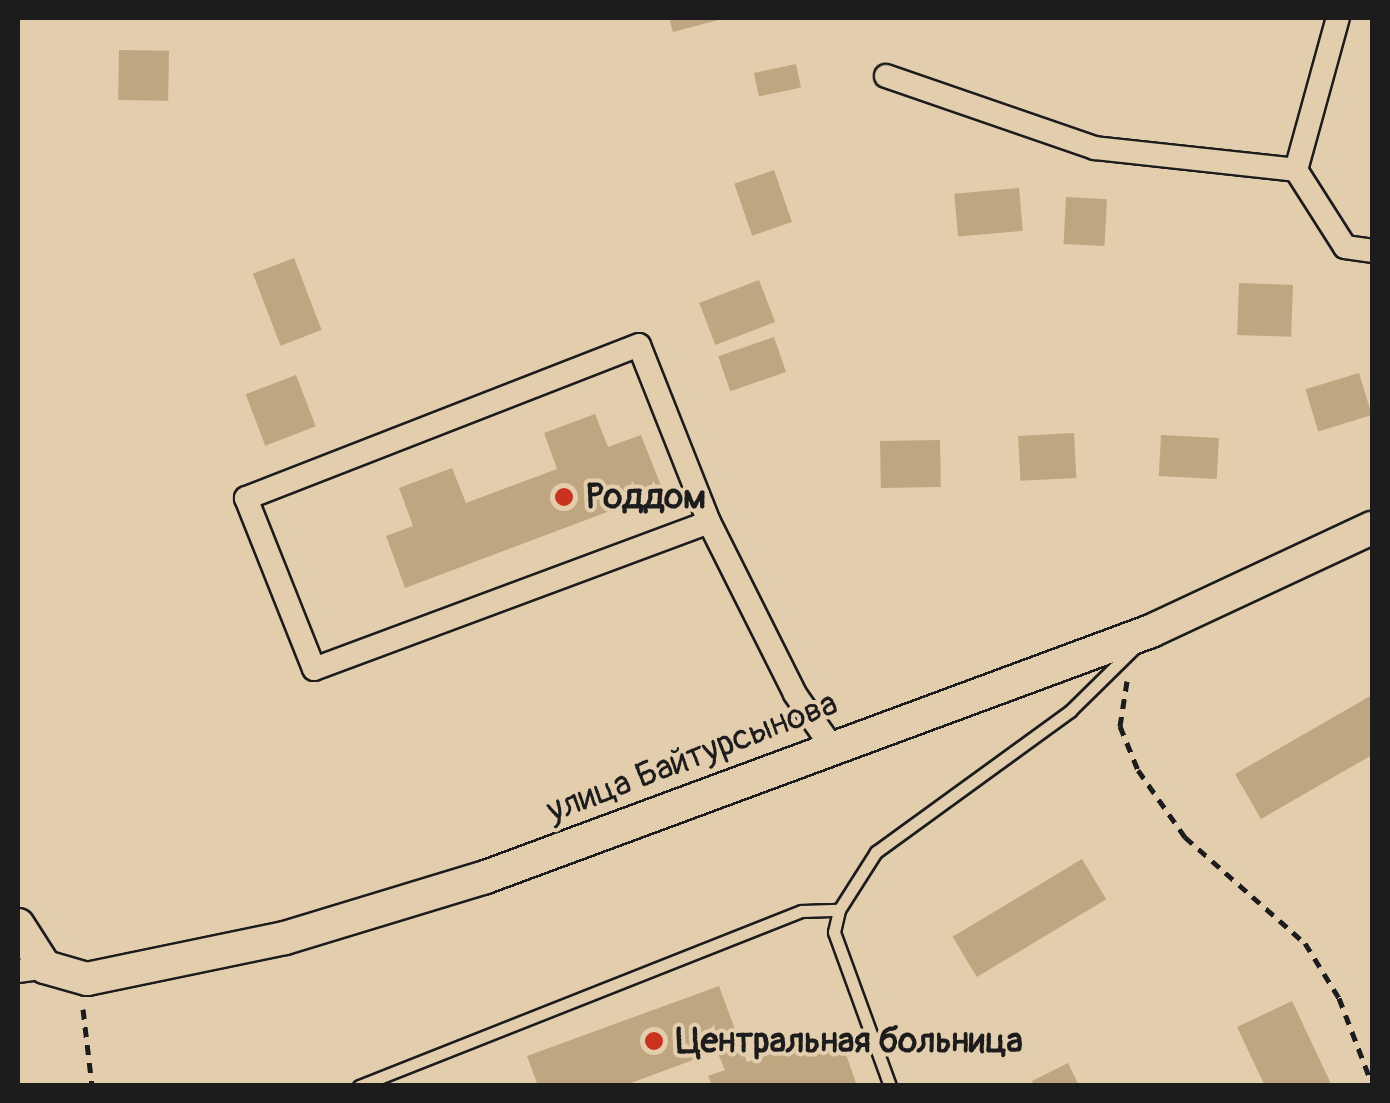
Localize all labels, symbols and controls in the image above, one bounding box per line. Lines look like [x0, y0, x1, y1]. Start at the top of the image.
place label: Роддом [586, 476, 706, 518]
marker: Роддом [551, 484, 577, 510]
street label: улица Байтурсынова [541, 682, 843, 832]
place label: Центральная больница [676, 1020, 1023, 1062]
marker: Центральная больница [641, 1028, 667, 1054]

